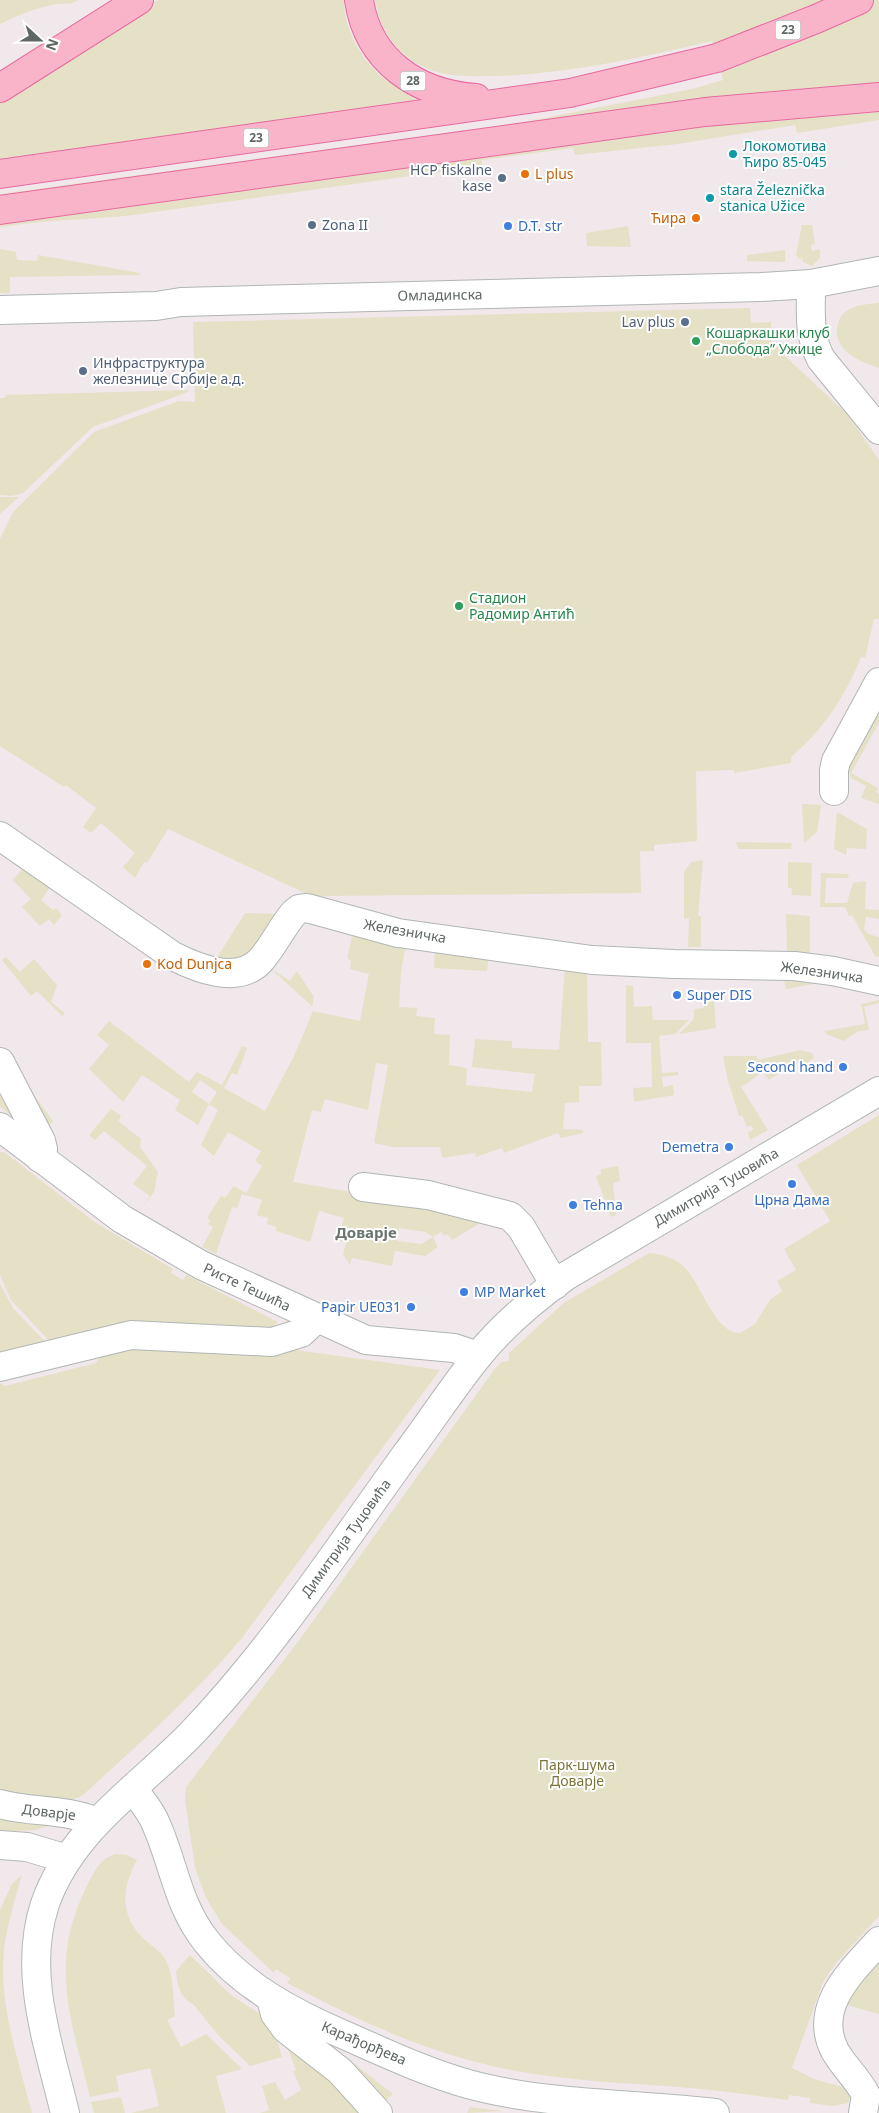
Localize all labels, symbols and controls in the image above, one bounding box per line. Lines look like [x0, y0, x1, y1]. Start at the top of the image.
north arrow [15, 15, 65, 65]
road number: 23 [776, 20, 800, 40]
text: N [42, 36, 64, 54]
road number: 28 [400, 72, 426, 90]
road number: 23 [244, 128, 268, 148]
place label: Локомотива Ћиро 85-045 [743, 136, 827, 171]
marker: Локомотива Ћиро 85-045 [727, 148, 739, 160]
place label: HCP fiskalne kase [410, 160, 492, 195]
place label: L plus [535, 164, 574, 183]
marker: L plus [519, 168, 531, 180]
marker: HCP fiskalne kase [496, 172, 508, 184]
place label: stara Železnička stanica Užice [720, 180, 825, 215]
marker: stara Železnička stanica Užice [704, 192, 716, 204]
place label: Ћира [651, 208, 686, 227]
marker: Ћира [690, 212, 702, 224]
place label: Zona II [322, 215, 368, 234]
place label: D.T. str [518, 216, 563, 235]
marker: Zona II [306, 219, 318, 231]
marker: D.T. str [502, 220, 514, 232]
street label: Омладинска [397, 284, 483, 305]
place label: Lav plus [621, 312, 675, 331]
marker: Lav plus [679, 316, 691, 328]
place label: Кошаркашки клуб „Слобода” Ужице [706, 323, 830, 358]
marker: Кошаркашки клуб „Слобода” Ужице [690, 335, 702, 347]
place label: Инфраструктура железнице Србије а.д. [93, 353, 245, 388]
marker: Инфраструктура железнице Србије а.д. [77, 365, 89, 377]
place label: Стадион Радомир Антић [469, 588, 575, 623]
marker: Стадион Радомир Антић [453, 600, 465, 612]
street label: Железничка [362, 914, 448, 947]
place label: Kod Dunjca [157, 954, 232, 973]
street label: Железничка [779, 956, 865, 987]
marker: Kod Dunjca [141, 958, 153, 970]
place label: Super DIS [687, 985, 752, 1004]
marker: Super DIS [671, 989, 683, 1001]
place label: Second hand [748, 1057, 833, 1076]
marker: Second hand [837, 1061, 849, 1073]
place label: Demetra [661, 1137, 719, 1156]
marker: Demetra [723, 1141, 735, 1153]
street label: Димитрија Туцовића [650, 1143, 782, 1230]
marker: Црна Дама [786, 1178, 798, 1190]
place label: Црна Дама [754, 1190, 830, 1209]
place label: Tehna [583, 1195, 623, 1214]
marker: Tehna [567, 1199, 579, 1211]
district label: Доварје [335, 1222, 397, 1242]
street label: Ристе Тешића [200, 1258, 294, 1315]
place label: MP Market [474, 1282, 546, 1301]
marker: MP Market [458, 1286, 470, 1298]
place label: Papir UE031 [321, 1297, 401, 1316]
marker: Papir UE031 [405, 1301, 417, 1313]
street label: Димитрија Туцовића [296, 1475, 395, 1601]
park label: Парк-шума Доварје [539, 1755, 615, 1790]
street label: Доварје [21, 1799, 77, 1824]
street label: Карађорђева [319, 2016, 409, 2069]

